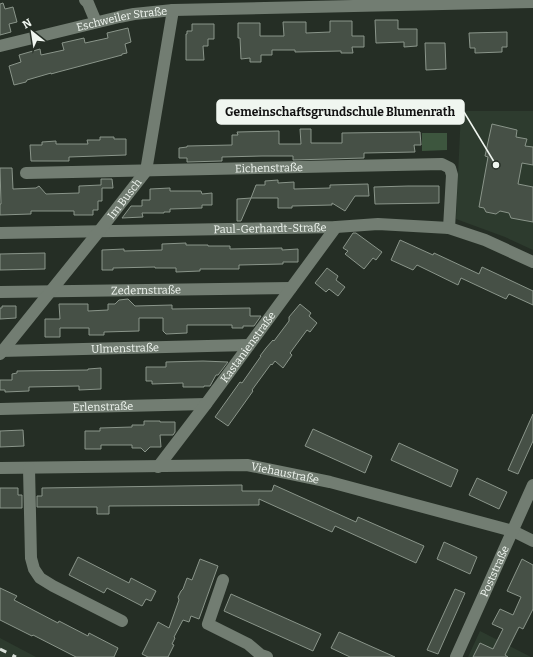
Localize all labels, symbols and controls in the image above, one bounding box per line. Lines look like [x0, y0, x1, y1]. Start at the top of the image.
street label: Eschweiler Straße [75, 4, 168, 34]
north arrow [12, 12, 52, 52]
text: N [20, 16, 35, 32]
callout: Gemeinschaftsgrundschule Blumenrath [217, 100, 464, 124]
text: Gemeinschaftsgrundschule Blumenrath [225, 105, 455, 119]
street label: Eichenstraße [235, 161, 303, 175]
street label: Im Busch [105, 176, 144, 222]
street label: Paul-Gerhardt-Straße [213, 221, 327, 236]
street label: Zedernstraße [111, 283, 181, 297]
street label: Kastanienstraße [218, 309, 278, 385]
street label: Ulmenstraße [91, 341, 159, 355]
street label: Erlenstraße [73, 399, 133, 414]
street label: Viehaustraße [250, 460, 320, 486]
street label: Poststraße [477, 544, 512, 599]

